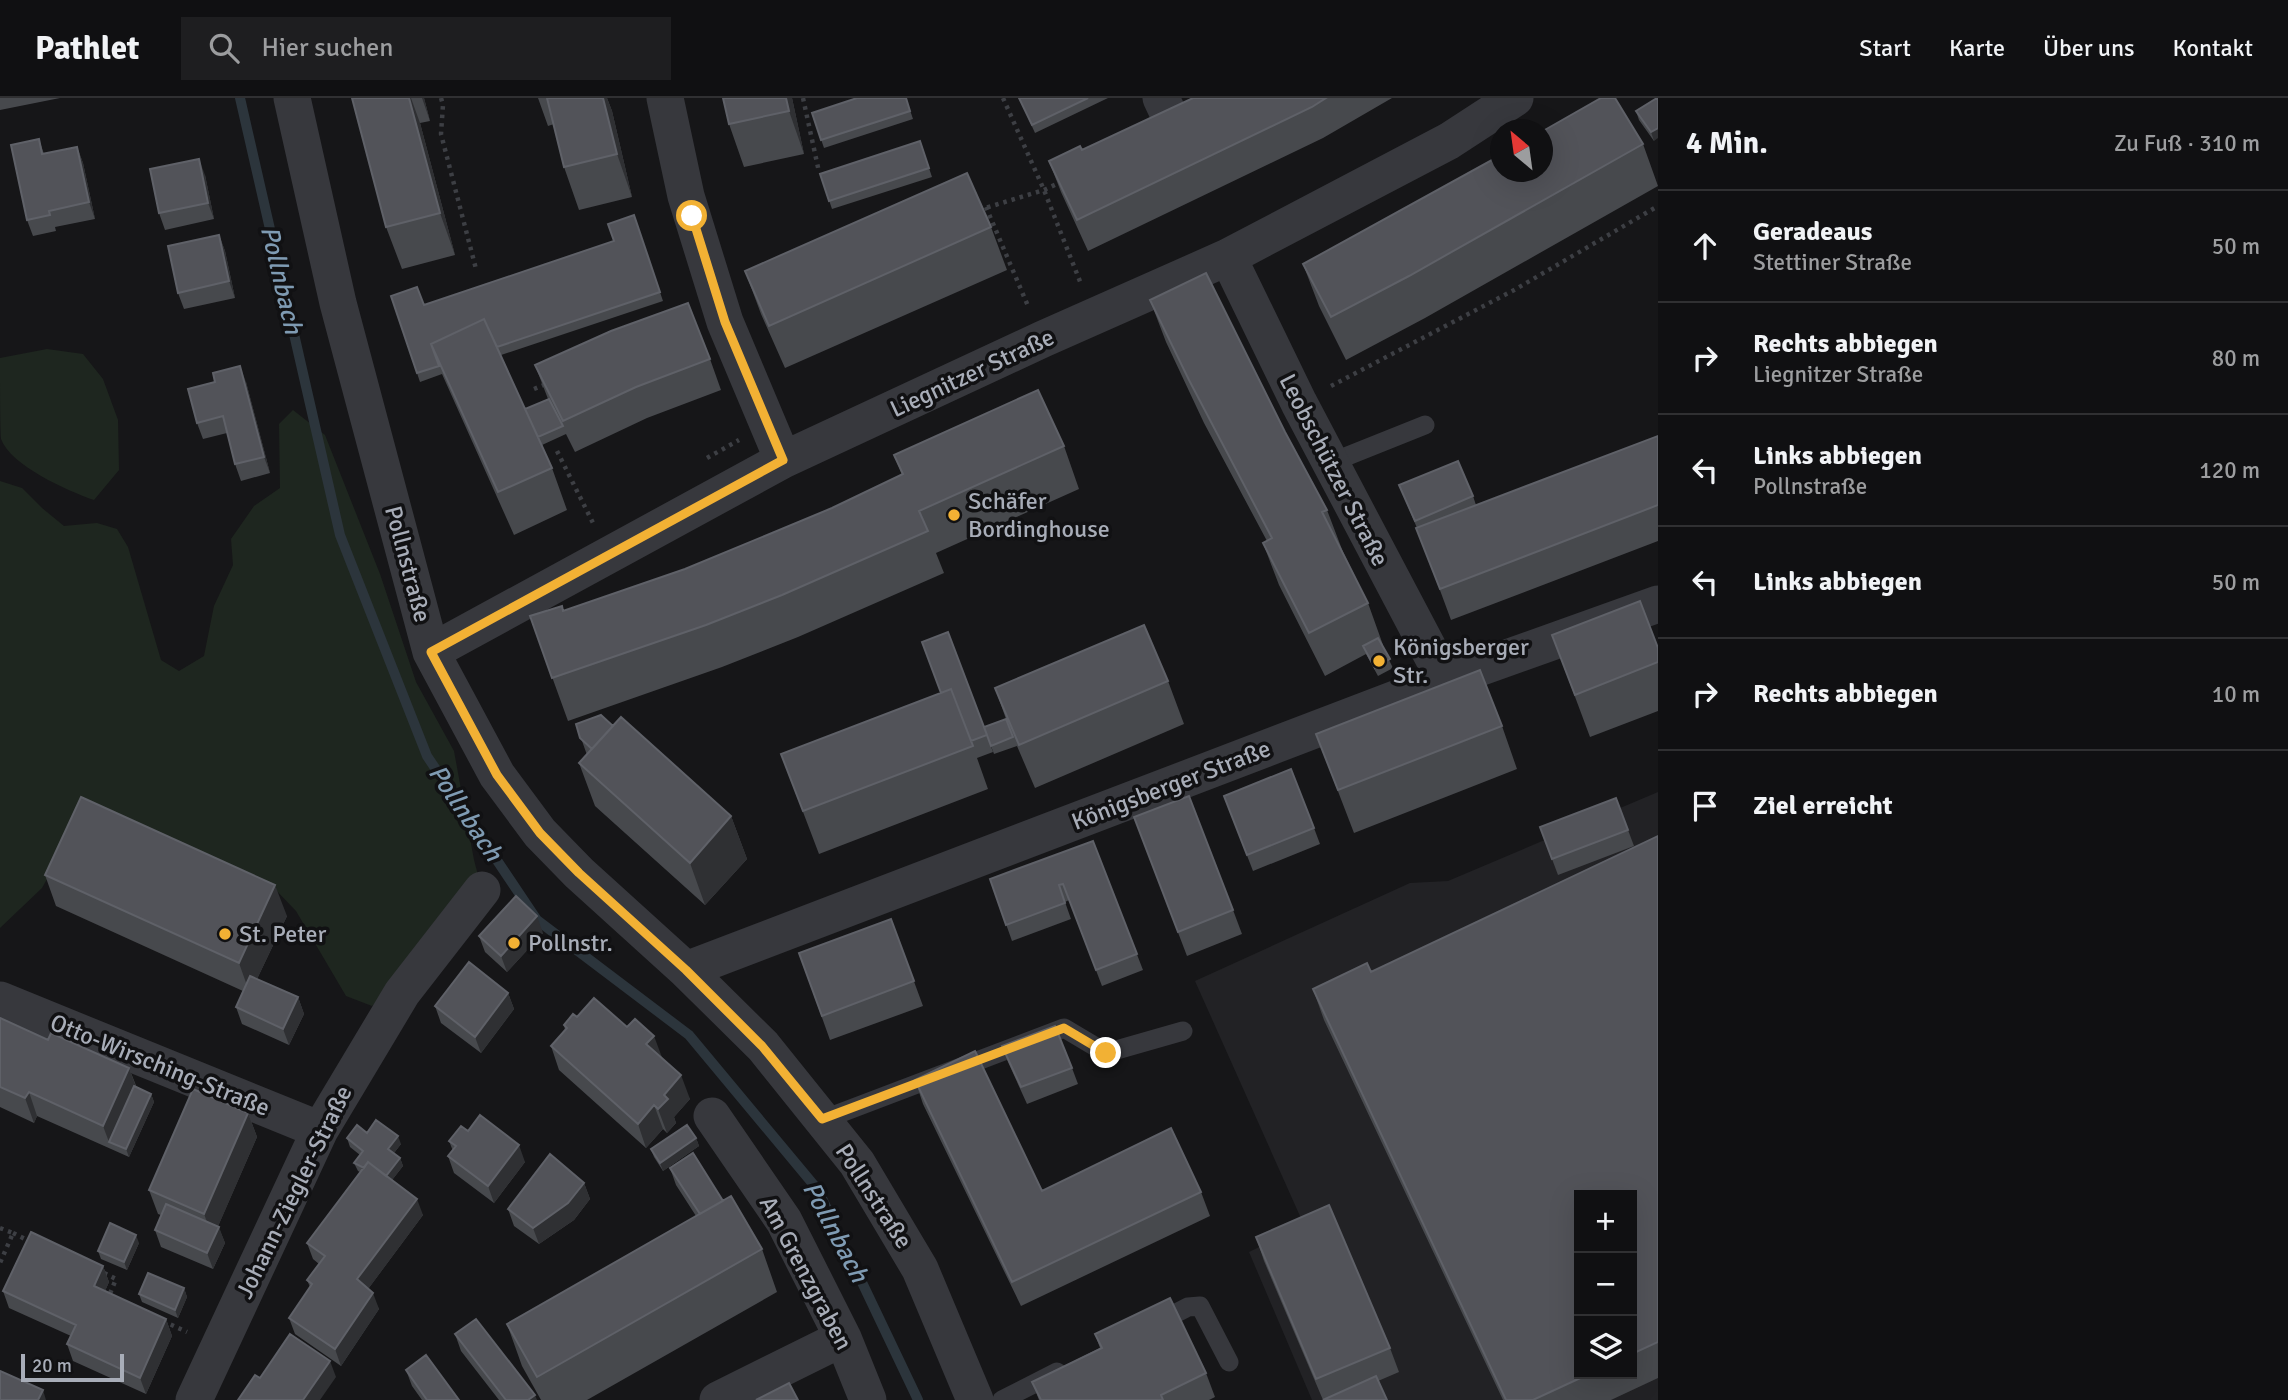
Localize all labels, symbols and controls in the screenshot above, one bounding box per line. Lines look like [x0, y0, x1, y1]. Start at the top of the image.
search box [181, 17, 671, 80]
text: Pathlet [35, 28, 139, 69]
icon: search [205, 29, 243, 67]
text: Hier suchen [261, 32, 394, 64]
text: Start [1859, 33, 1911, 63]
text: Karte [1949, 33, 2005, 63]
text: Über uns [2043, 33, 2135, 63]
text: Kontakt [2173, 33, 2253, 63]
north arrow [1490, 119, 1553, 182]
text: 4 Min. [1686, 125, 1768, 162]
text: Zu Fuß · 310 m [2114, 129, 2260, 158]
route start [676, 200, 707, 231]
text: Geradeaus [1753, 216, 1872, 248]
water label: Pollnbach [253, 223, 309, 338]
icon: ahead [1686, 227, 1724, 265]
text: 50 m [2212, 232, 2260, 261]
text: Stettiner Straße [1753, 248, 1912, 277]
street label: Liegnitzer Straße [885, 322, 1059, 424]
text: Rechts abbiegen [1753, 328, 1938, 360]
icon: right [1686, 339, 1724, 377]
text: 80 m [2212, 344, 2260, 373]
text: Liegnitzer Straße [1753, 360, 1923, 389]
street label: Leobschützer Straße [1273, 369, 1395, 571]
text: Links abbiegen [1753, 440, 1922, 472]
icon: left [1686, 451, 1724, 489]
text: 120 m [2199, 456, 2260, 485]
text: Pollnstraße [1753, 472, 1867, 501]
place label: Schäfer Bordinghouse [968, 486, 1110, 544]
street label: Pollnstraße [378, 503, 438, 625]
marker: Schäfer Bordinghouse [946, 507, 962, 523]
icon: left [1686, 563, 1724, 601]
text: Links abbiegen [1753, 566, 1922, 598]
text: 50 m [2212, 568, 2260, 597]
place label: Königsberger Str. [1393, 632, 1529, 690]
marker: Königsberger Str. [1371, 653, 1387, 669]
icon: right [1686, 675, 1724, 713]
text: Rechts abbiegen [1753, 678, 1938, 710]
text: 10 m [2212, 680, 2260, 709]
street label: Königsberger Straße [1067, 733, 1275, 837]
water label: Pollnbach [421, 758, 509, 868]
icon: arrive [1686, 787, 1724, 825]
text: Ziel erreicht [1753, 790, 1893, 822]
place label: St. Peter [239, 919, 326, 949]
marker: St. Peter [217, 926, 233, 942]
place label: Pollnstr. [528, 928, 613, 958]
marker: Pollnstr. [506, 935, 522, 951]
street label: Otto-Wirsching-Straße [46, 1007, 274, 1123]
route end [1090, 1037, 1121, 1068]
street label: Johann-Ziegler-Straße [229, 1081, 359, 1303]
street label: Pollnstraße [829, 1138, 919, 1254]
water label: Pollnbach [795, 1176, 875, 1289]
map controls [1574, 1190, 1637, 1379]
button: + [1574, 1190, 1637, 1253]
street label: Am Grenzgraben [753, 1191, 859, 1355]
button: − [1574, 1253, 1637, 1316]
button: layers [1574, 1316, 1637, 1379]
scale bar [21, 1351, 124, 1383]
text: 20 m [32, 1354, 72, 1378]

